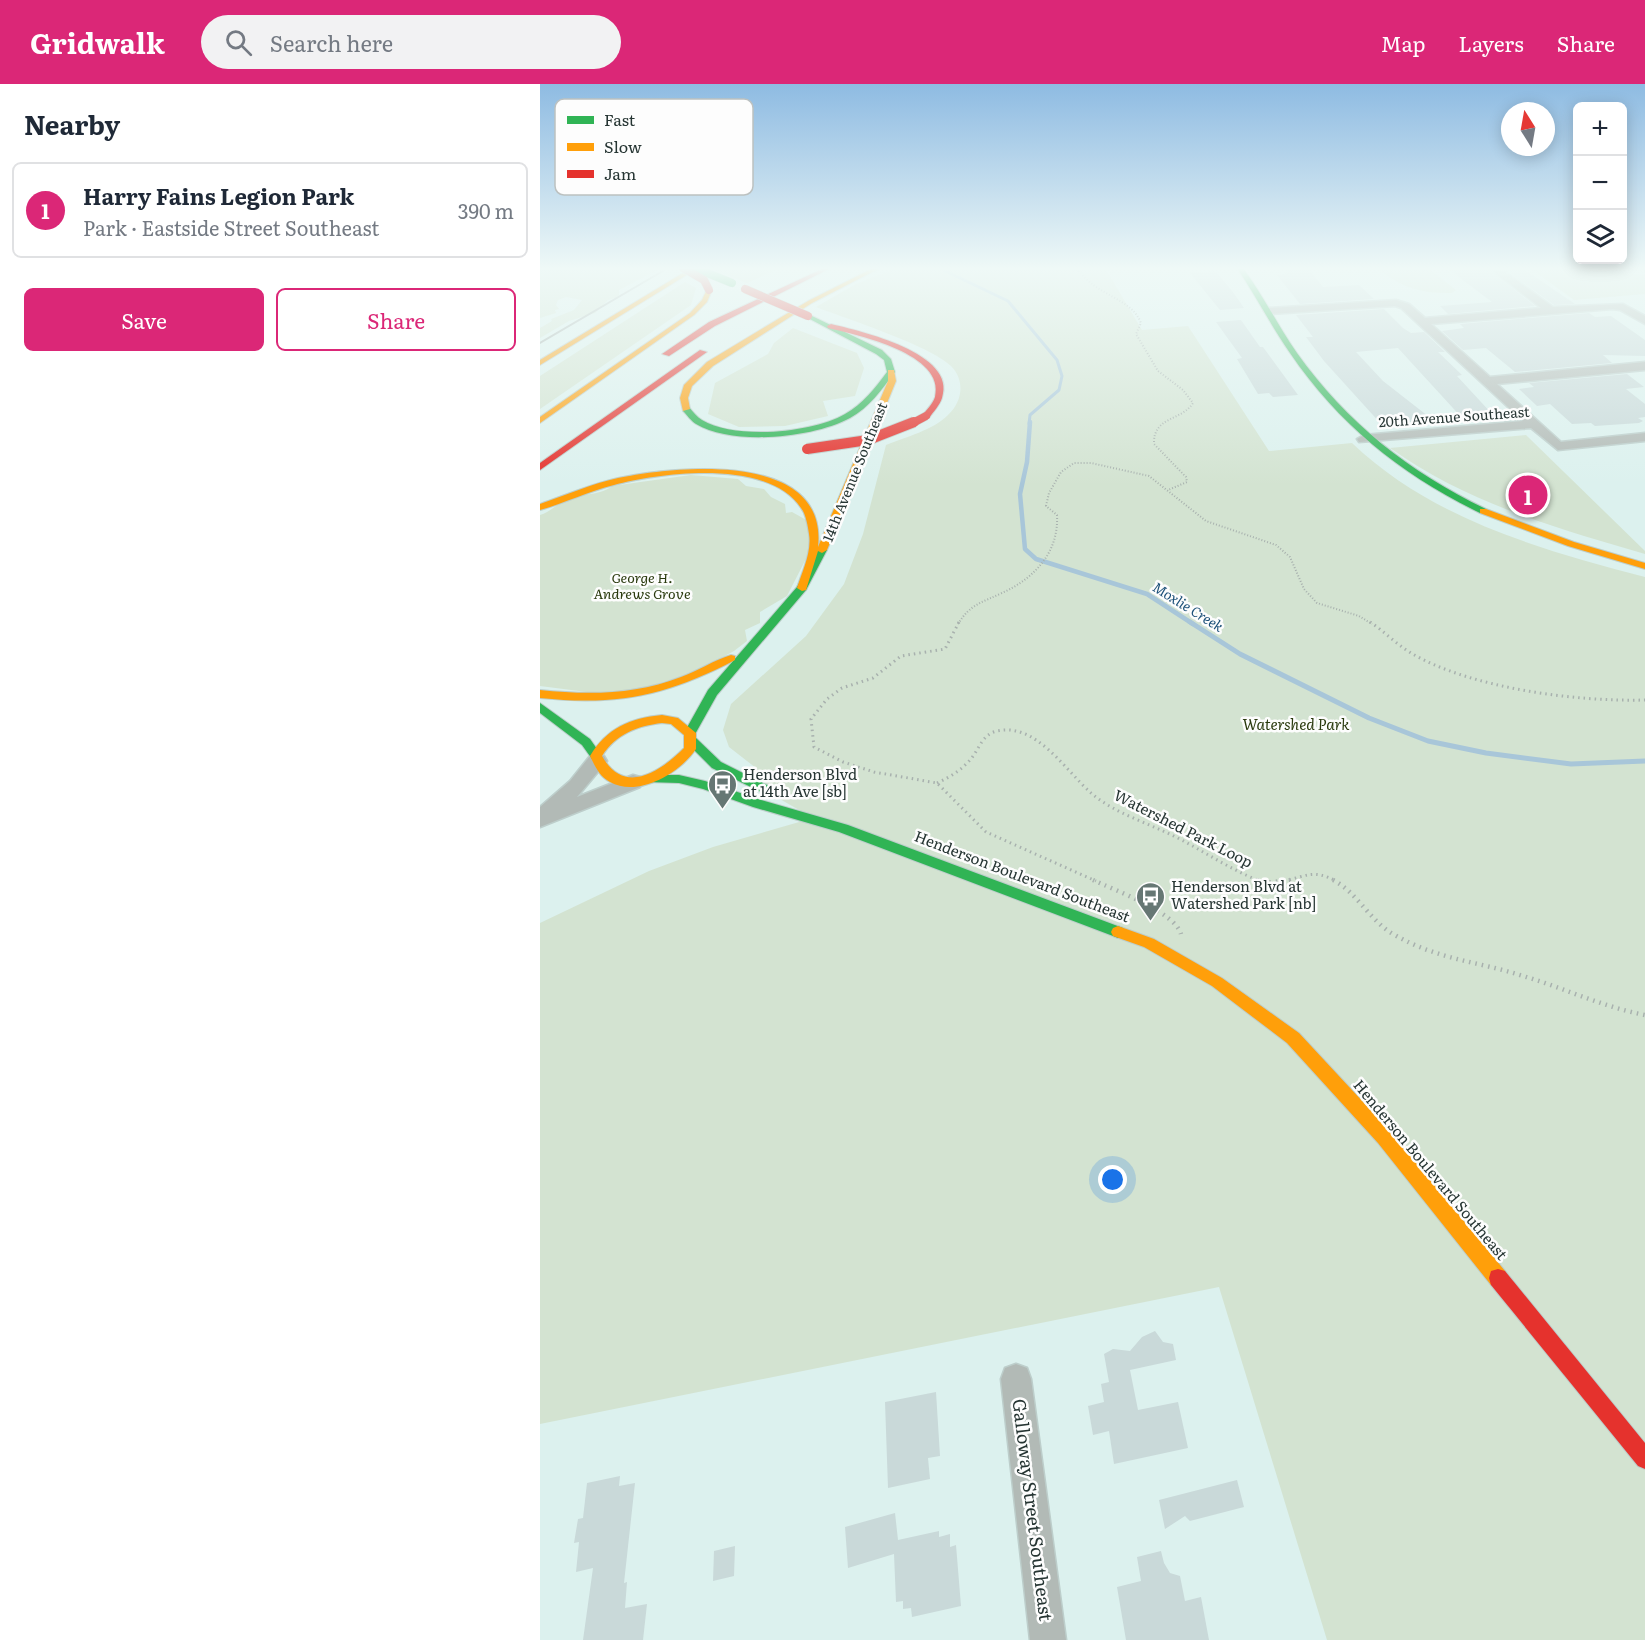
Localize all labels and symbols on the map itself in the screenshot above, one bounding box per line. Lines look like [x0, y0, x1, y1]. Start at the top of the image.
legend [555, 99, 753, 195]
north arrow [1501, 102, 1555, 156]
text: Fast [604, 107, 636, 131]
text: Slow [604, 134, 642, 158]
text: Jam [604, 161, 637, 185]
street label: 14th Avenue Southeast [817, 399, 891, 544]
street label: 20th Avenue Southeast [1378, 401, 1530, 431]
pin: 1 [1508, 472, 1548, 518]
park label: George H. Andrews Grove [593, 567, 691, 603]
water label: Moxlie Creek [1149, 576, 1228, 636]
park label: Watershed Park [1243, 712, 1350, 735]
place label: Henderson Blvd at 14th Ave [sb] [743, 762, 857, 802]
bus stop icon: Henderson Blvd at 14th Ave [sb] [706, 768, 738, 810]
street label: Watershed Park Loop [1110, 783, 1257, 873]
street label: Henderson Boulevard Southeast [911, 824, 1134, 927]
place label: Henderson Blvd at Watershed Park [nb] [1171, 874, 1317, 914]
bus stop icon: Henderson Blvd at Watershed Park [nb] [1134, 880, 1166, 922]
street label: Henderson Boulevard Southeast [1349, 1074, 1514, 1264]
your location [1098, 1165, 1127, 1194]
street label: Galloway Street Southeast [1006, 1397, 1061, 1623]

